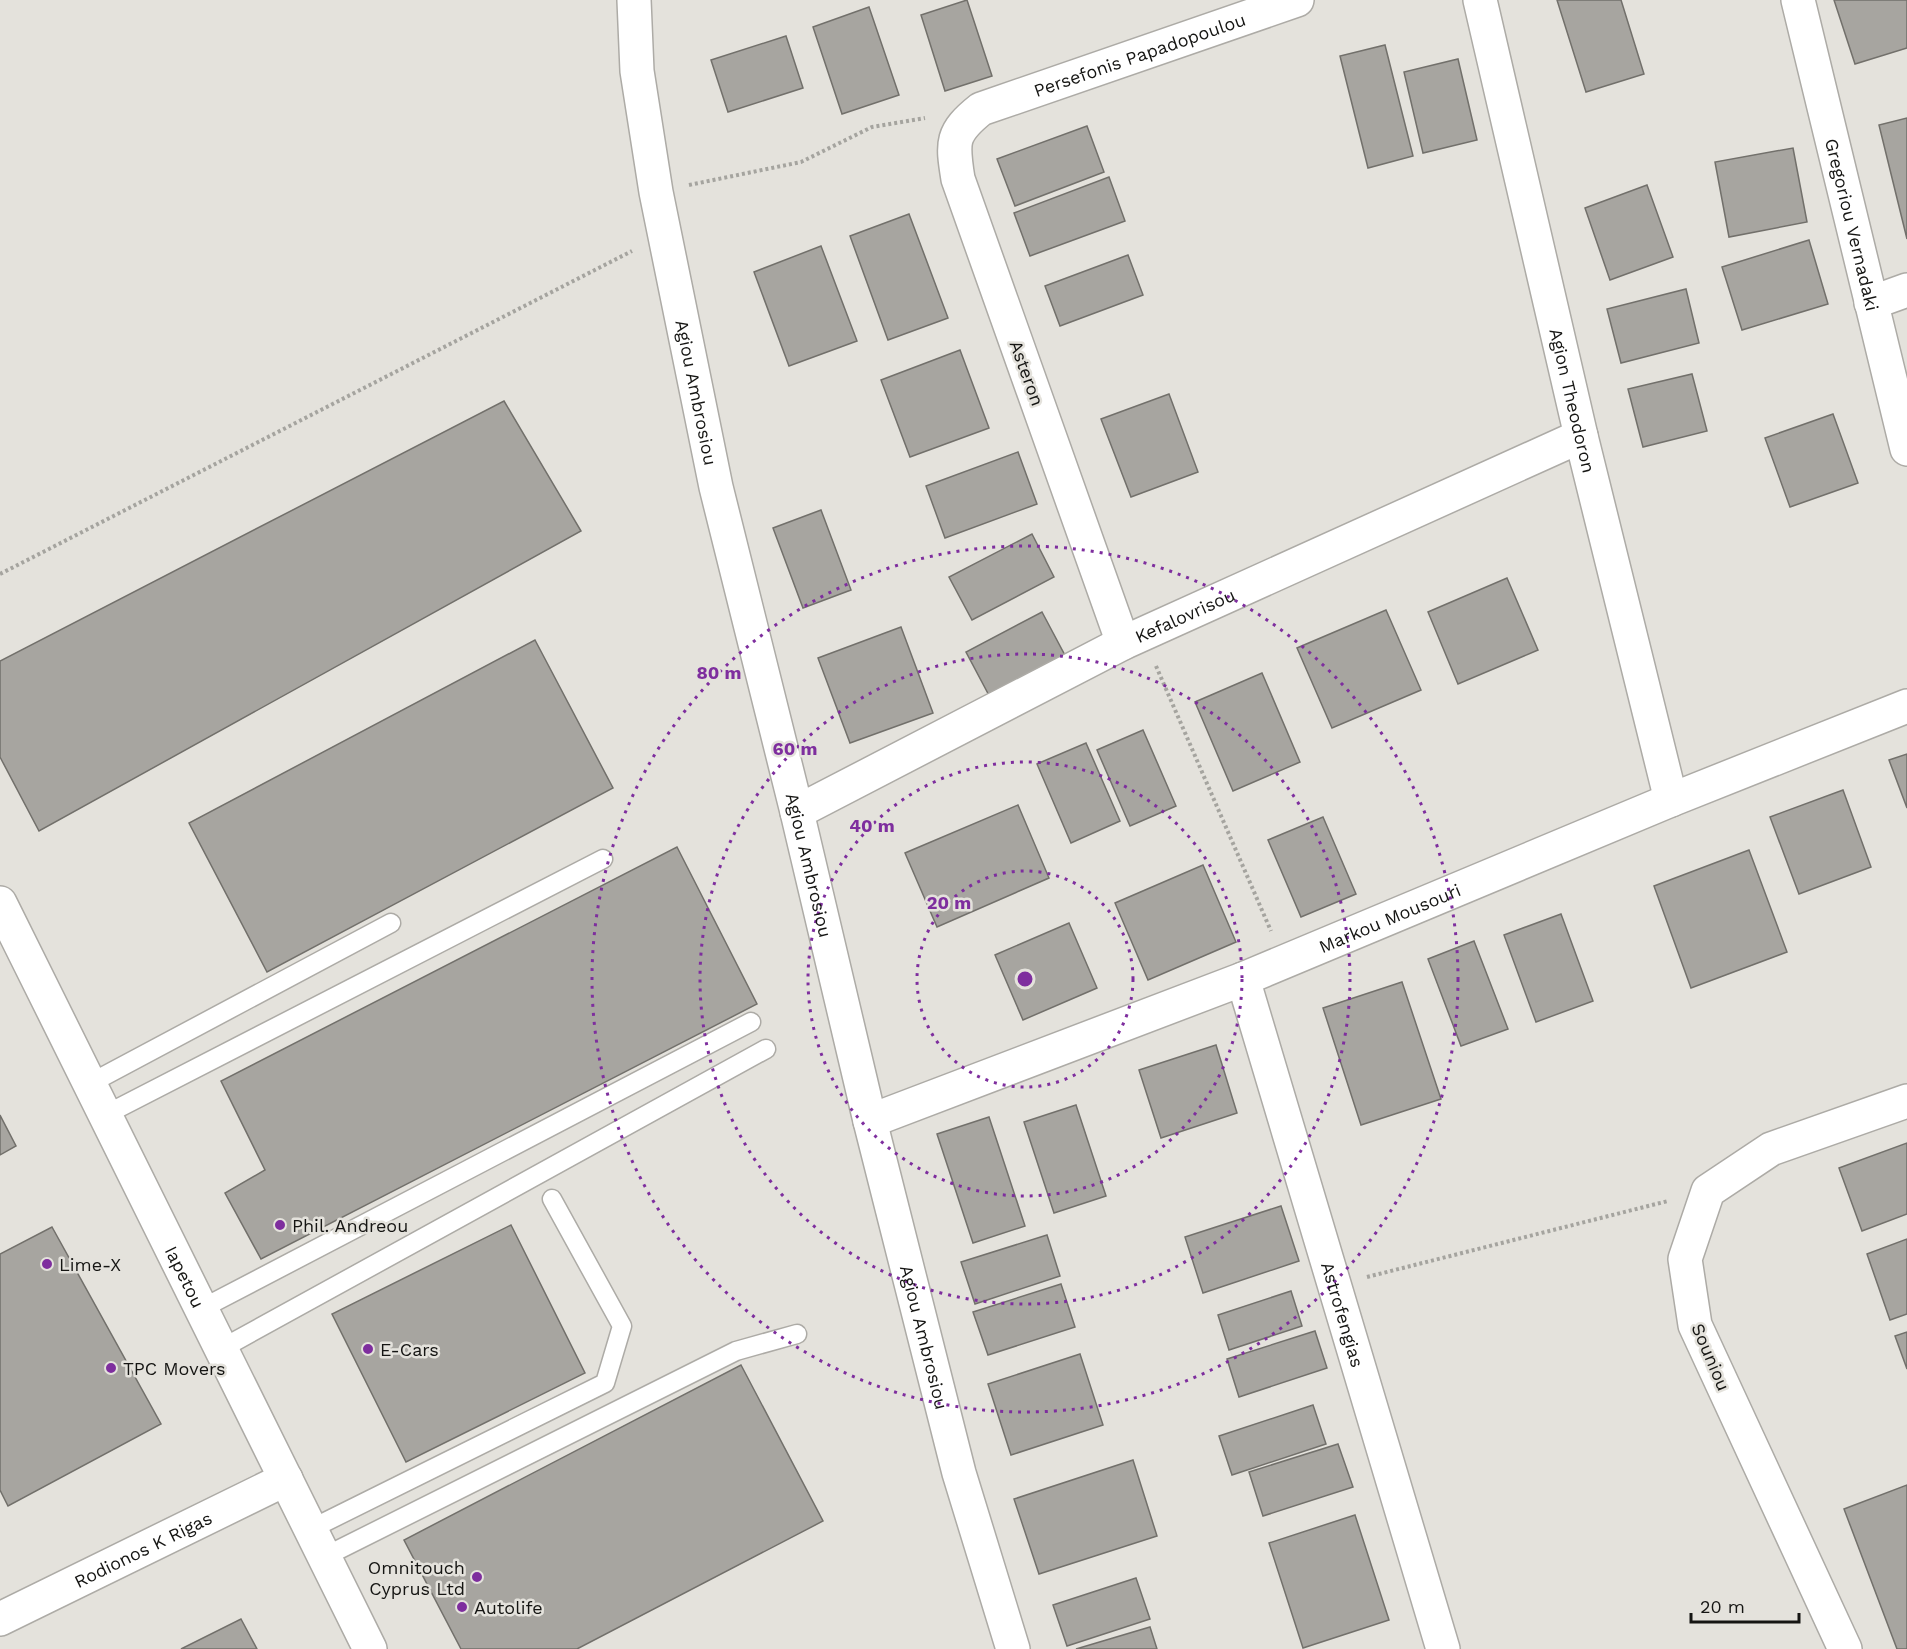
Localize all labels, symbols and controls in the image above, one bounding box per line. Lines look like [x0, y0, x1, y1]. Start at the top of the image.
street label: Persefonis Papadopoulou [1031, 8, 1248, 101]
street label: Gregoriou Vernadaki [1821, 136, 1884, 313]
street label: Agiou Ambrosiou [672, 318, 722, 467]
street label: Agion Theodoron [1546, 326, 1600, 475]
street label: Asteron [1005, 337, 1049, 409]
street label: Kefalovrisou [1132, 583, 1238, 647]
text: 80 m [697, 662, 741, 683]
text: 60 m [773, 738, 817, 759]
street label: Agiou Ambrosiou [782, 790, 837, 939]
text: 40 m [849, 815, 895, 836]
street label: Markou Mousouri [1316, 879, 1464, 957]
text: 20 m [927, 892, 971, 913]
centre of rings [1015, 969, 1035, 989]
place label: Phil. Andreou [292, 1215, 408, 1236]
marker: Phil. Andreou [273, 1218, 287, 1232]
street label: Iapetou [161, 1242, 209, 1311]
place label: Lime-X [59, 1254, 121, 1275]
marker: Lime-X [40, 1257, 54, 1271]
street label: Astrofengias [1317, 1259, 1369, 1370]
street label: Agiou Ambrosiou [896, 1263, 953, 1412]
street label: Souniou [1687, 1320, 1735, 1394]
place label: E-Cars [380, 1339, 439, 1360]
marker: E-Cars [361, 1342, 375, 1356]
place label: TPC Movers [123, 1358, 226, 1379]
marker: TPC Movers [104, 1361, 118, 1375]
street label: Rodionos K Rigas [71, 1507, 215, 1592]
place label: Omnitouch Cyprus Ltd [368, 1557, 465, 1599]
marker: Omnitouch Cyprus Ltd [470, 1570, 484, 1584]
scale bar [1691, 1586, 1799, 1624]
text: 20 m [1700, 1596, 1745, 1617]
place label: Autolife [474, 1597, 543, 1618]
marker: Autolife [455, 1600, 469, 1614]

